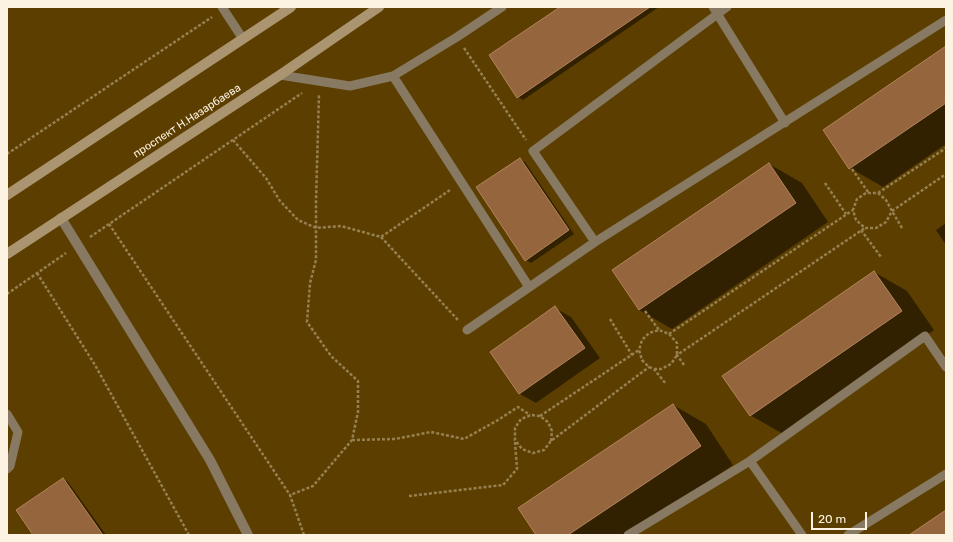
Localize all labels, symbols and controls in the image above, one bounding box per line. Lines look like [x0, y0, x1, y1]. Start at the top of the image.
street label: проспект Н.Назарбаева [131, 81, 243, 161]
scale bar [813, 504, 869, 530]
text: 20 m [818, 512, 846, 526]

